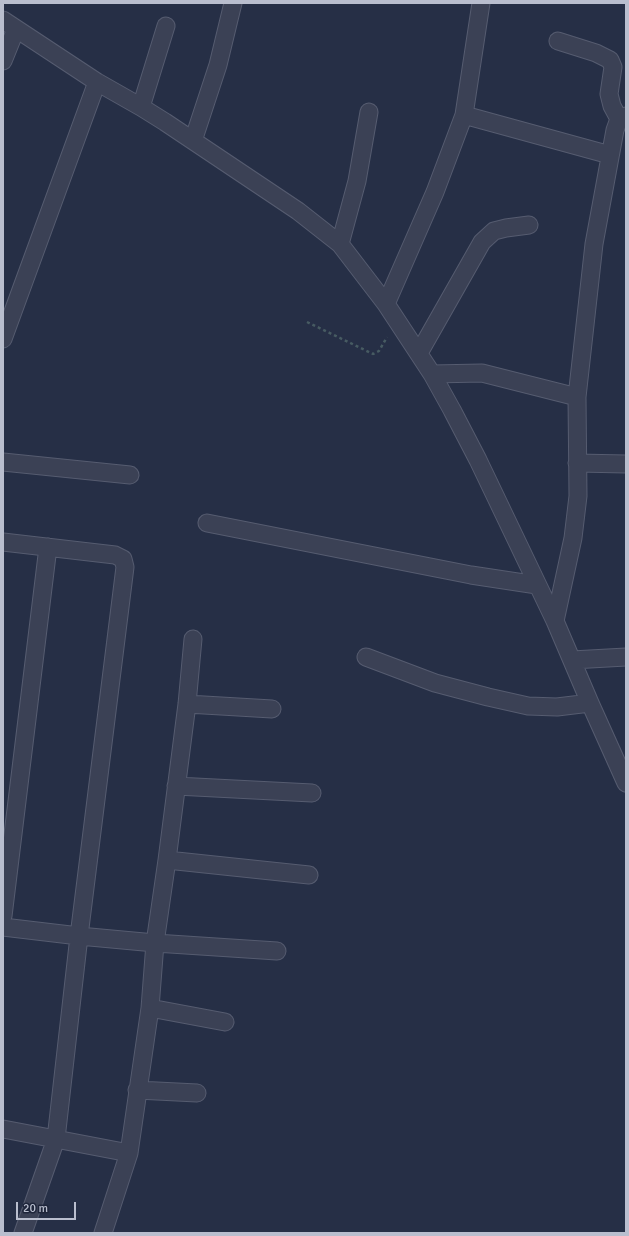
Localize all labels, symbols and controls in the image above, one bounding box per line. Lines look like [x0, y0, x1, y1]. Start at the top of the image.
scale bar [18, 1194, 78, 1220]
text: 20 m [23, 1201, 48, 1216]

